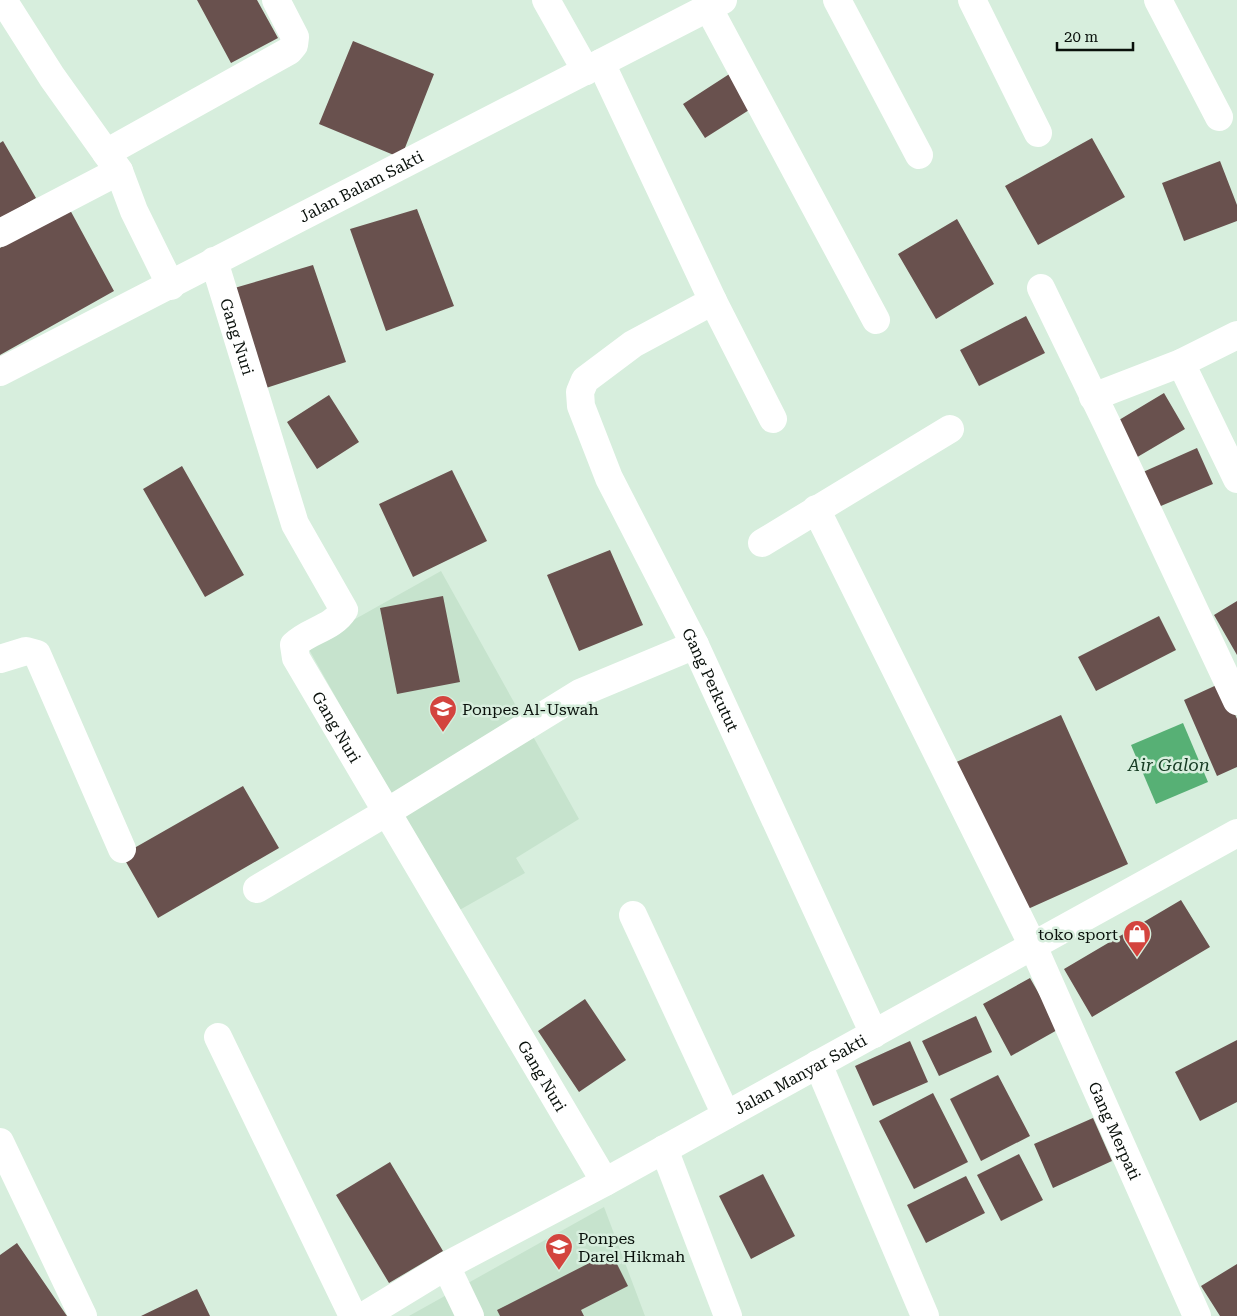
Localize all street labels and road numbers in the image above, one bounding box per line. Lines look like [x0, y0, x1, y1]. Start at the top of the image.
street label: Jalan Balam Sakti [296, 146, 426, 226]
street label: Gang Nuri [217, 296, 258, 377]
street label: Gang Perkutut [678, 625, 743, 734]
street label: Gang Nuri [308, 688, 365, 766]
street label: Jalan Manyar Sakti [731, 1030, 870, 1118]
street label: Gang Nuri [514, 1037, 571, 1115]
street label: Gang Merpati [1085, 1079, 1145, 1183]

